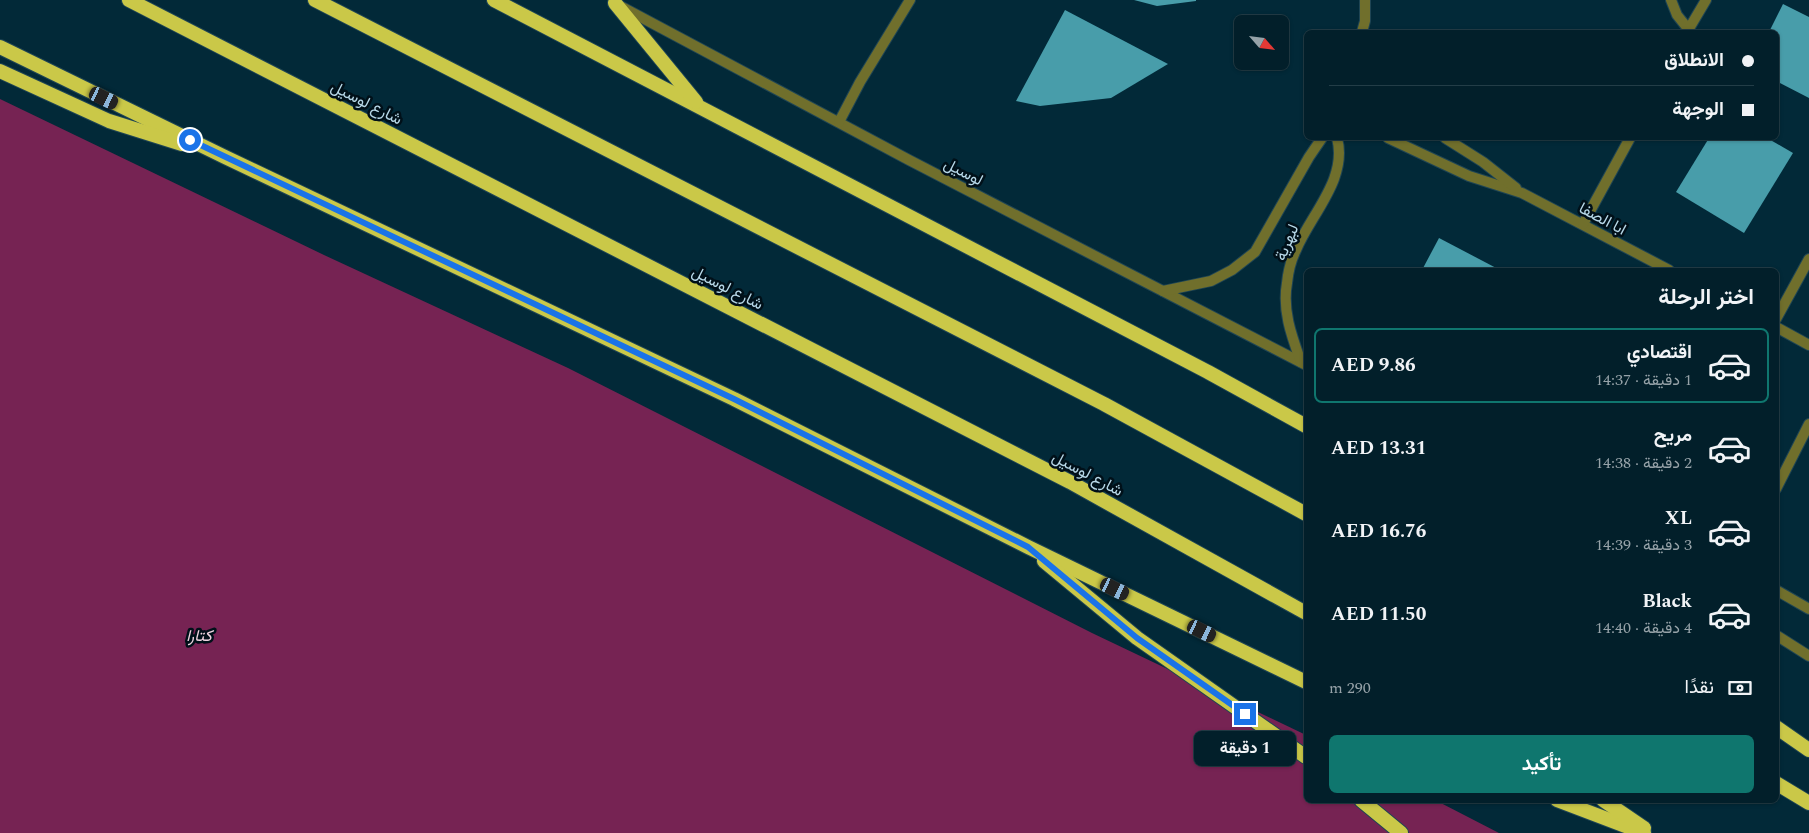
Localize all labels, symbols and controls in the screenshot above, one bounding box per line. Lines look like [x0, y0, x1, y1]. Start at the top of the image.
north arrow [1234, 15, 1289, 70]
map controls [1234, 15, 1289, 70]
text: الانطلاق [1664, 46, 1724, 75]
street label: شارع لوسيل [327, 75, 407, 131]
car [87, 85, 120, 111]
text: الوجهة [1672, 95, 1724, 124]
route start [179, 129, 201, 151]
street label: لوسيل [940, 152, 987, 192]
street label: ابا الصفا [1574, 196, 1631, 241]
street label: لبهرية [1269, 220, 1305, 264]
street label: شارع لوسيل [688, 260, 768, 316]
text: اختر الرحلة [1658, 281, 1754, 314]
text: اقتصادي [1627, 338, 1692, 367]
icon: car [1707, 343, 1752, 388]
text: AED 9.86 [1331, 351, 1416, 380]
text: 1 دقيقة · 14:37 [1595, 368, 1692, 392]
text: مريح [1654, 421, 1692, 450]
icon: car [1707, 426, 1752, 471]
text: AED 13.31 [1331, 434, 1426, 463]
street label: شارع لوسيل [1048, 445, 1127, 503]
text: 2 دقيقة · 14:38 [1595, 451, 1692, 475]
text: XL [1665, 504, 1692, 533]
icon: car [1707, 509, 1752, 554]
text: AED 16.76 [1331, 517, 1426, 546]
text: 3 دقيقة · 14:39 [1595, 533, 1692, 557]
car [1098, 576, 1131, 602]
text: Black [1642, 587, 1692, 616]
icon: car [1707, 592, 1752, 637]
text: AED 11.50 [1331, 600, 1426, 629]
text: 4 دقيقة · 14:40 [1595, 616, 1692, 640]
car [1185, 618, 1218, 644]
park label: كتارا [186, 624, 215, 648]
text: نقدًا [1685, 673, 1714, 702]
icon: cash [1726, 674, 1754, 702]
text: 290 m [1329, 676, 1371, 700]
route end [1234, 703, 1256, 725]
callout: 1 دقيقة [1194, 732, 1296, 766]
button: تأكيد [1329, 735, 1754, 793]
text: 1 دقيقة [1220, 736, 1270, 760]

